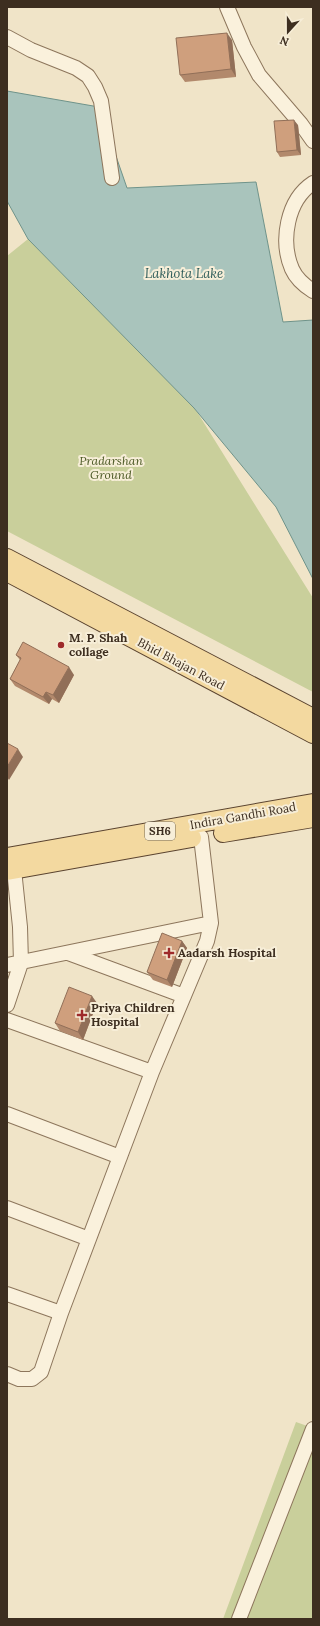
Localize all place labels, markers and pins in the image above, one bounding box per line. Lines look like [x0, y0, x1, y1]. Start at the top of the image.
place label: M. P. Shah collage [69, 630, 128, 659]
marker: M. P. Shah collage [56, 640, 66, 650]
place label: Aadarsh Hospital [178, 945, 276, 960]
marker: Aadarsh Hospital [163, 947, 175, 959]
place label: Priya Children Hospital [91, 1000, 175, 1029]
marker: Priya Children Hospital [76, 1009, 88, 1021]

